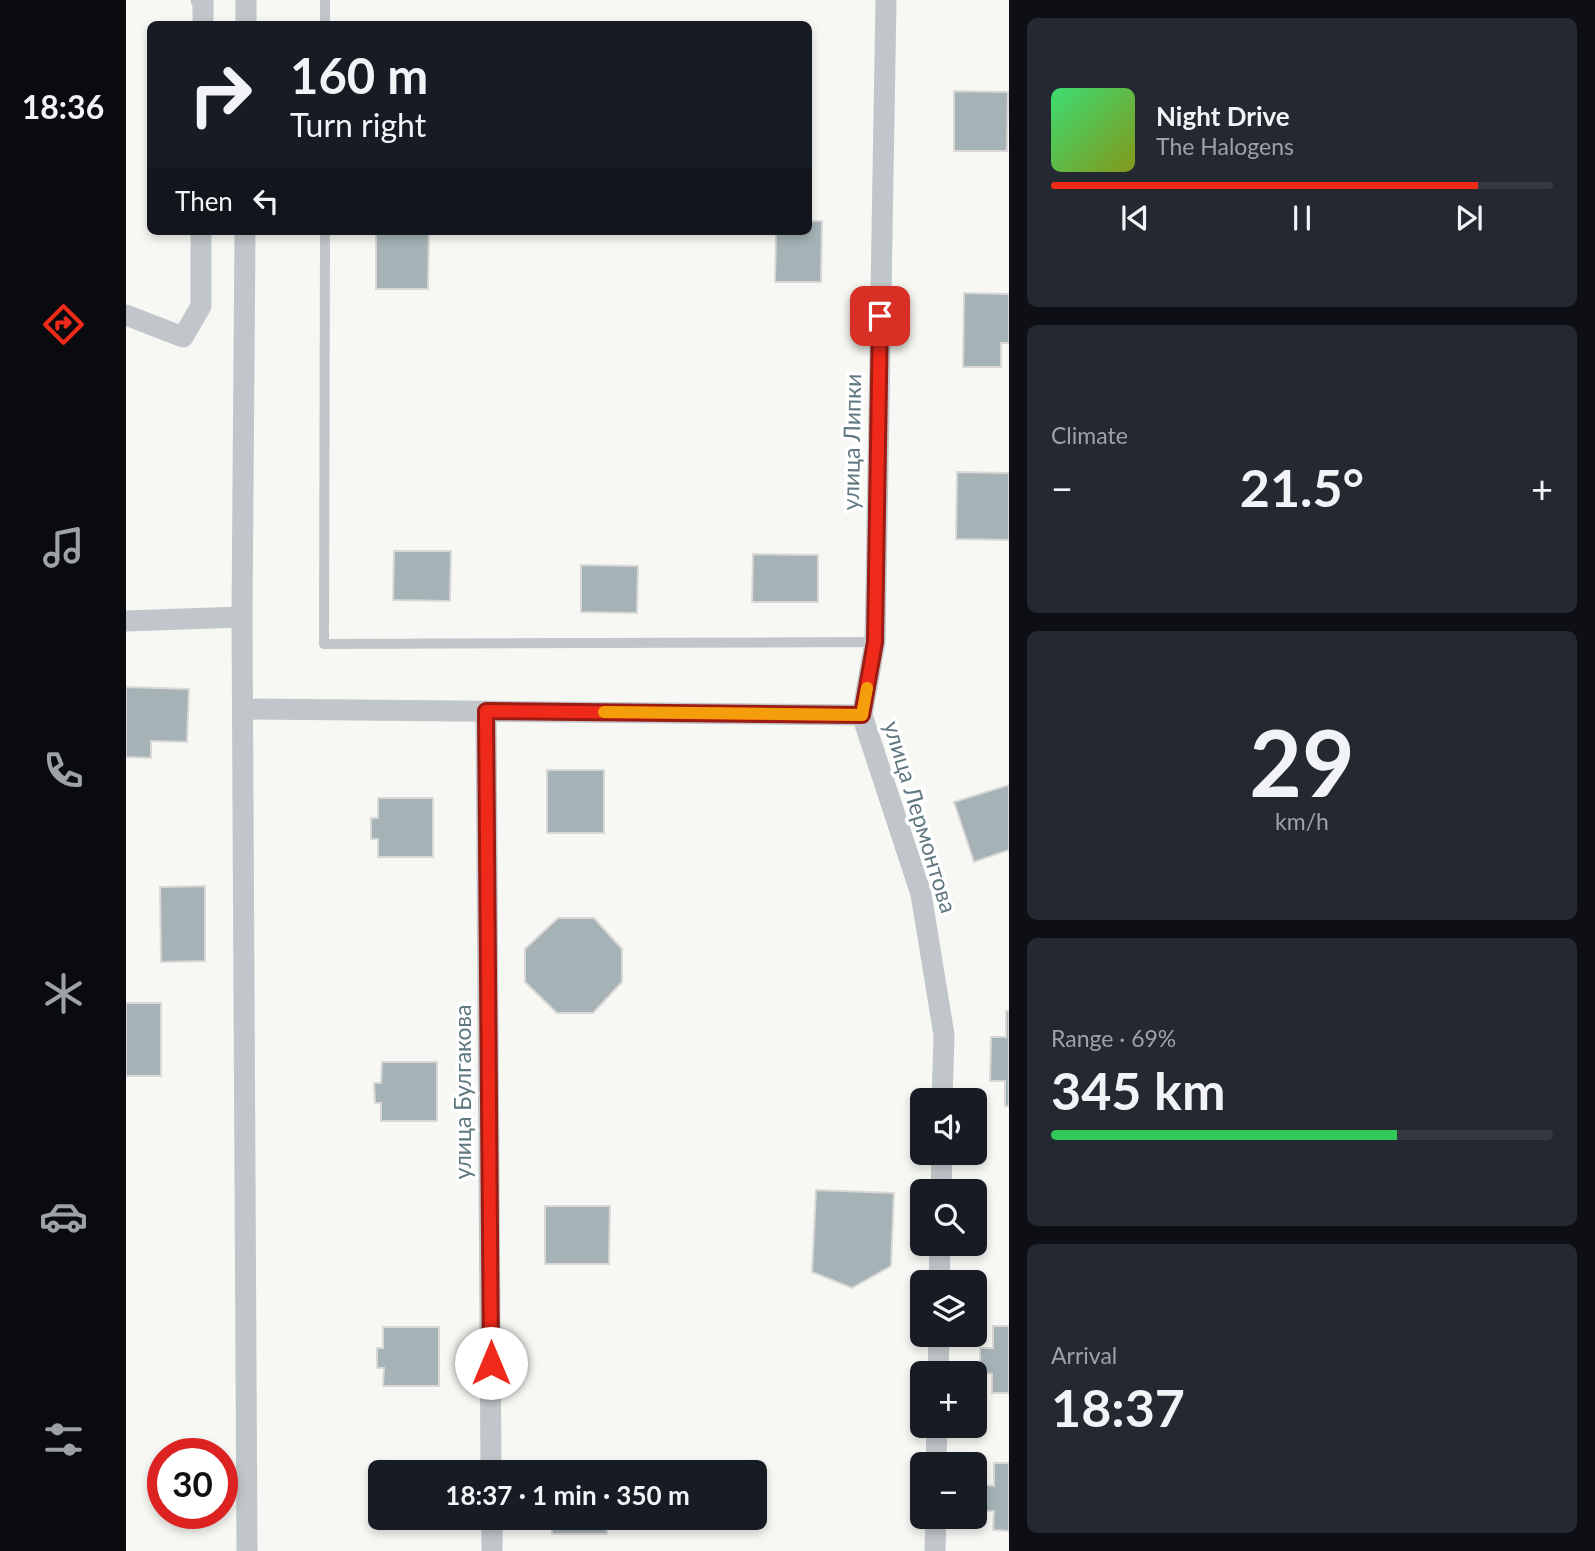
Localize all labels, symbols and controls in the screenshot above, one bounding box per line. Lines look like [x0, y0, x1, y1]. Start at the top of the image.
text: 160 m [290, 46, 428, 104]
icon: right [175, 49, 266, 140]
text: 18:36 [22, 87, 104, 126]
text: Night Drive [1156, 100, 1290, 132]
text: Turn right [290, 105, 426, 144]
text: The Halogens [1156, 132, 1294, 160]
icon: left [247, 182, 285, 220]
text: Then [175, 185, 233, 217]
icon: previous [1116, 199, 1154, 237]
icon: pause [1283, 199, 1321, 237]
icon: next [1450, 199, 1488, 237]
pin [850, 286, 910, 346]
icon: arrive [861, 297, 899, 335]
icon: directions [39, 300, 88, 349]
street label: улица Липки [836, 373, 866, 510]
text: Climate [1051, 421, 1128, 449]
text: 21.5° [1240, 456, 1364, 518]
text: − [1051, 465, 1073, 511]
text: + [1531, 465, 1553, 511]
icon: music [39, 523, 88, 572]
text: 29 [1249, 707, 1355, 816]
street label: улица Лермонтова [878, 717, 963, 916]
icon: phone [39, 746, 88, 795]
text: km/h [1275, 807, 1329, 835]
icon: climate [39, 969, 88, 1018]
street label: улица Булгакова [448, 1005, 476, 1179]
text: Range · 69% [1051, 1024, 1176, 1052]
text: 345 km [1051, 1059, 1225, 1121]
map controls [910, 1088, 987, 1529]
button: sound [910, 1088, 987, 1165]
button: search [910, 1179, 987, 1256]
icon: car [39, 1192, 88, 1241]
button: layers [910, 1270, 987, 1347]
position arrow [454, 1326, 528, 1400]
text: Arrival [1051, 1341, 1117, 1369]
button: + [910, 1361, 987, 1438]
text: 18:37 [1051, 1376, 1185, 1438]
icon: filters [39, 1415, 88, 1464]
speed limit sign: 30 [147, 1438, 238, 1529]
button: − [910, 1452, 987, 1529]
text: 18:37 · 1 min · 350 m [445, 1479, 690, 1511]

